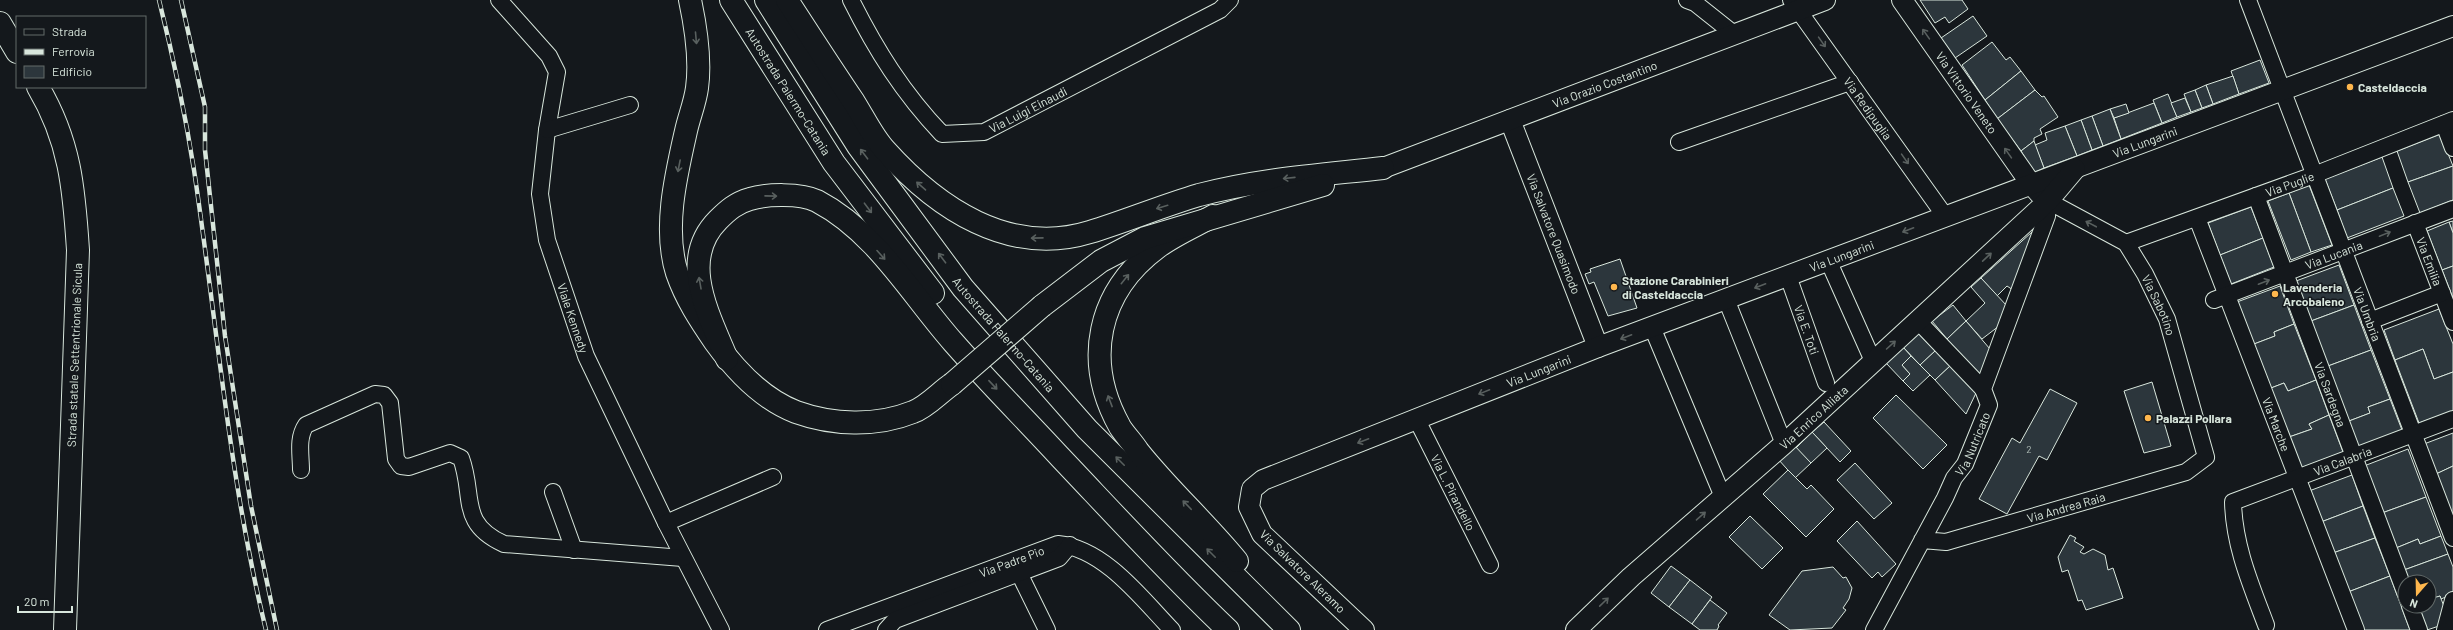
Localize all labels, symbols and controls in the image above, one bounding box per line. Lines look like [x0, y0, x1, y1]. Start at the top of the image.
legend [16, 16, 146, 88]
text: Strada [52, 24, 87, 38]
street label: Autostrada Palermo-Catania [743, 25, 834, 157]
one-way arrow [1922, 29, 1930, 40]
one-way arrow [692, 31, 700, 44]
one-way arrow [1818, 36, 1826, 47]
text: Ferrovia [52, 44, 95, 58]
street label: Via Vittorio Veneto [1933, 49, 2000, 136]
street label: Via Orazio Costantino [1550, 58, 1659, 110]
text: Edificio [52, 64, 92, 78]
street label: Via Redipuglia [1841, 74, 1895, 142]
place label: Casteldaccia [2358, 80, 2427, 94]
marker: Casteldaccia [2345, 82, 2355, 92]
street label: Via Luigi Einaudi [986, 83, 1069, 135]
street label: Via Lungarini [2111, 123, 2179, 160]
one-way arrow [2004, 147, 2012, 158]
one-way arrow [860, 149, 868, 160]
one-way arrow [1901, 154, 1909, 165]
one-way arrow [675, 159, 683, 172]
street label: Via Puglie [2263, 169, 2316, 199]
street label: Via Salvatore Quasimodo [1524, 172, 1584, 296]
one-way arrow [1283, 174, 1296, 182]
one-way arrow [916, 181, 926, 191]
one-way arrow [764, 192, 777, 200]
one-way arrow [864, 202, 872, 213]
one-way arrow [1156, 204, 1169, 211]
one-way arrow [2085, 220, 2097, 228]
one-way arrow [1903, 227, 1915, 235]
one-way arrow [2379, 230, 2391, 238]
one-way arrow [1031, 234, 1044, 242]
street label: Via Emilia [2414, 235, 2445, 288]
street label: Via Lungarini [1807, 237, 1876, 274]
street label: Via Lucania [2303, 237, 2364, 272]
one-way arrow [876, 249, 885, 259]
one-way arrow [1982, 252, 1992, 262]
one-way arrow [937, 253, 946, 264]
street label: Strada statale Settentrionale Sicula [64, 263, 84, 447]
street label: Via Sabotino [2139, 272, 2178, 337]
place label: Stazione Carabinieri di Casteldaccia [1622, 273, 1729, 301]
street label: Autostrada Palermo-Catania [950, 274, 1058, 394]
one-way arrow [1121, 274, 1130, 285]
one-way arrow [696, 277, 704, 290]
one-way arrow [2258, 277, 2270, 285]
place label: Lavenderia Arcobaleno [2283, 280, 2345, 308]
street label: Viale Kennedy [555, 281, 592, 355]
marker: Stazione Carabinieri di Casteldaccia [1609, 282, 1619, 292]
one-way arrow [1754, 283, 1767, 290]
street label: Via Umbria [2351, 285, 2384, 343]
marker: Lavenderia Arcobaleno [2270, 289, 2280, 299]
street label: Via E. Toti [1792, 303, 1822, 356]
one-way arrow [1620, 334, 1632, 342]
one-way arrow [1886, 341, 1896, 350]
street label: Via Lungarini [1504, 352, 1573, 390]
street label: Via Sardegna [2312, 360, 2349, 429]
one-way arrow [988, 380, 998, 390]
street label: Via Enrico Alliata [1776, 382, 1850, 452]
one-way arrow [1478, 389, 1490, 396]
street label: Via Marche [2260, 395, 2293, 453]
one-way arrow [1106, 396, 1114, 408]
street label: Via Nutricato [1952, 410, 1992, 478]
place label: Palazzi Pollara [2156, 411, 2232, 425]
marker: Palazzi Pollara [2143, 413, 2153, 423]
one-way arrow [1358, 437, 1370, 445]
house number: 2 [2026, 443, 2032, 455]
street label: Via Calabria [2311, 443, 2373, 478]
street label: Via L. Pirandello [1428, 452, 1478, 533]
one-way arrow [1115, 456, 1125, 466]
street label: Via Andrea Raia [2025, 489, 2107, 525]
one-way arrow [1182, 500, 1191, 510]
one-way arrow [1696, 512, 1707, 521]
street label: Via Salvatore Aleramo [1257, 527, 1349, 615]
street label: Via Padre Pio [977, 543, 1046, 580]
one-way arrow [1207, 548, 1216, 558]
north arrow [2397, 574, 2437, 614]
scale bar [18, 588, 72, 614]
text: 20 m [24, 594, 50, 608]
text: N [2408, 597, 2419, 611]
one-way arrow [1599, 598, 1609, 607]

